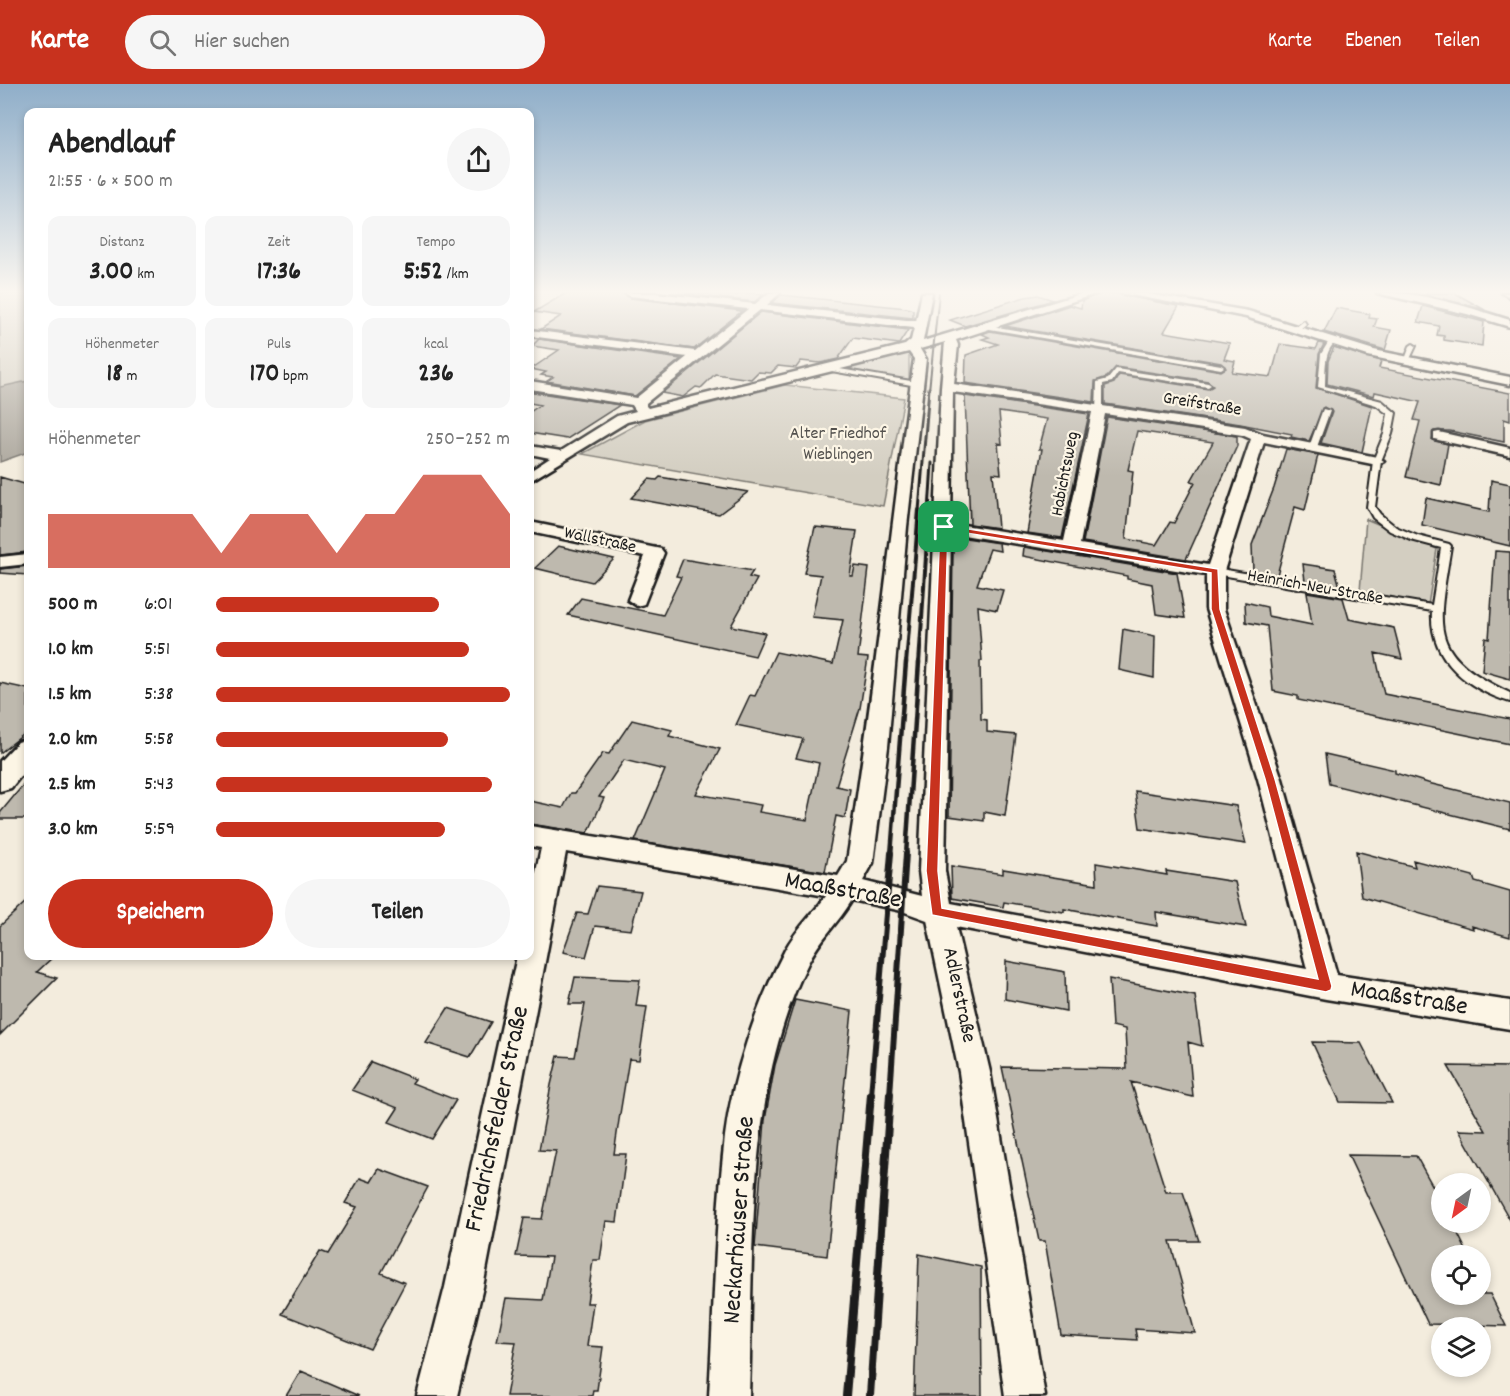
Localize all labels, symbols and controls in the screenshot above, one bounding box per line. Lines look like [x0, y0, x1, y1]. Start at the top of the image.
search box [125, 15, 545, 69]
text: Karte [30, 22, 89, 62]
icon: search [146, 26, 179, 59]
text: Hier suchen [194, 27, 290, 58]
text: Karte [1268, 27, 1312, 57]
text: Ebenen [1345, 27, 1402, 57]
text: Teilen [1435, 27, 1480, 57]
text: Abendlauf [48, 122, 175, 169]
button: share [447, 128, 510, 191]
text: 21:55 · 6 × 500 m [48, 168, 173, 196]
text: Distanz [100, 231, 144, 254]
text: Zeit [268, 231, 290, 254]
text: Tempo [417, 231, 455, 254]
text: 3.00 [89, 254, 133, 291]
text: 17:36 [257, 254, 301, 291]
text: 5:52 [403, 254, 443, 291]
text: km [133, 263, 155, 286]
text: /km [443, 263, 469, 286]
text: Höhenmeter [85, 333, 159, 356]
text: Puls [267, 333, 291, 356]
text: kcal [424, 333, 448, 356]
text: 18 [107, 356, 123, 393]
text: 170 [250, 356, 279, 393]
text: 236 [418, 356, 454, 393]
text: m [123, 365, 137, 388]
text: bpm [279, 365, 308, 388]
street label: Greifstraße [1161, 386, 1243, 424]
park label: Alter Friedhof Wieblingen [790, 422, 887, 468]
text: Höhenmeter [48, 426, 140, 454]
text: 250–252 m [426, 426, 510, 454]
street label: Habichtsweg [1046, 429, 1086, 519]
pin [918, 501, 969, 552]
icon: arrive [927, 510, 960, 543]
street label: Wallstraße [562, 521, 638, 561]
street label: Heinrich-Neu-Straße [1245, 564, 1385, 612]
text: 500 m [48, 591, 97, 619]
text: 6:01 [144, 591, 172, 619]
text: 1.0 km [48, 636, 93, 664]
text: 5:51 [144, 636, 170, 664]
text: 1.5 km [48, 681, 91, 709]
text: 5:38 [144, 681, 173, 709]
text: 2.0 km [48, 726, 97, 754]
text: 5:58 [144, 726, 174, 754]
text: 2.5 km [48, 771, 96, 799]
text: 5:43 [144, 771, 174, 799]
text: 3.0 km [48, 816, 98, 844]
text: 5:59 [144, 816, 175, 844]
street label: Maaßstraße [782, 863, 904, 919]
button: Speichern [48, 879, 273, 948]
button: Teilen [285, 879, 510, 948]
street label: Adlerstraße [933, 945, 983, 1045]
street label: Maaßstraße [1348, 971, 1470, 1027]
street label: Friedrichsfelder Straße [456, 1003, 540, 1235]
street label: Neckarhäuser Straße [714, 1115, 766, 1325]
north arrow [1431, 1173, 1491, 1233]
map controls [1431, 1173, 1491, 1377]
button: locate [1431, 1245, 1491, 1305]
button: layers [1431, 1317, 1491, 1377]

